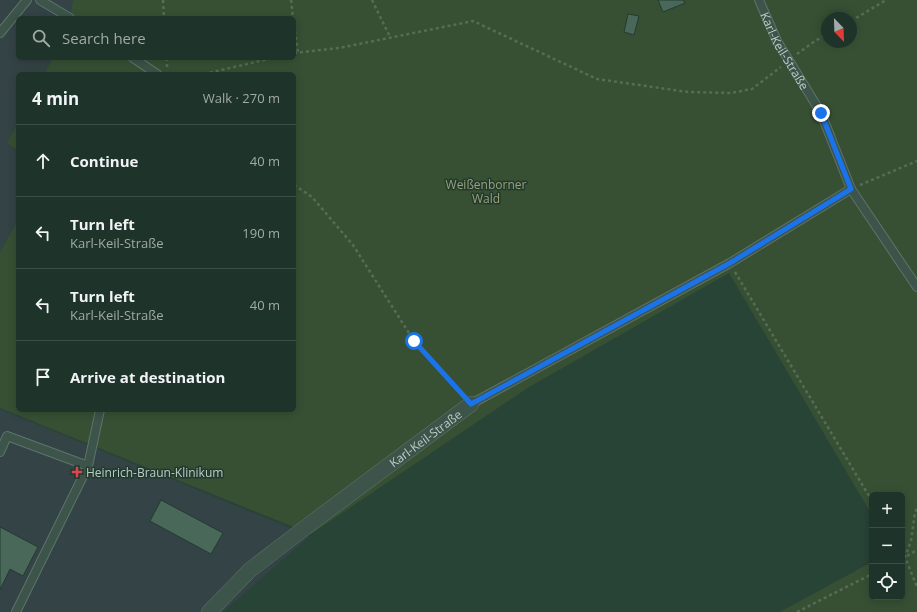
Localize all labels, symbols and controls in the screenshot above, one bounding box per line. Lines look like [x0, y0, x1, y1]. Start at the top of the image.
street label: Karl-Keil-Straße [757, 9, 813, 93]
north arrow [821, 12, 857, 48]
search box [16, 16, 296, 60]
icon: search [30, 27, 52, 49]
text: Search here [62, 28, 146, 48]
text: 4 min [32, 87, 79, 110]
text: Walk · 270 m [203, 89, 280, 107]
route end [812, 104, 830, 122]
icon: ahead [32, 150, 54, 172]
text: Continue [70, 151, 138, 171]
text: 40 m [250, 152, 280, 170]
park label: Weißenborner Wald [446, 176, 527, 207]
text: Turn left [70, 214, 135, 234]
icon: left [32, 222, 54, 244]
text: 190 m [242, 224, 280, 242]
text: Karl-Keil-Straße [70, 234, 164, 252]
text: Turn left [70, 286, 135, 306]
icon: left [32, 294, 54, 316]
text: 40 m [250, 296, 280, 314]
text: Karl-Keil-Straße [70, 306, 164, 324]
route start [405, 332, 423, 350]
icon: arrive [32, 366, 54, 388]
text: Arrive at destination [70, 367, 225, 387]
street label: Karl-Keil-Straße [385, 405, 465, 471]
place label: Heinrich-Braun-Klinikum [86, 464, 223, 481]
marker: Heinrich-Braun-Klinikum [71, 466, 83, 478]
map controls [869, 492, 905, 600]
button: + [869, 492, 905, 528]
button: − [869, 528, 905, 564]
button: locate [869, 564, 905, 600]

